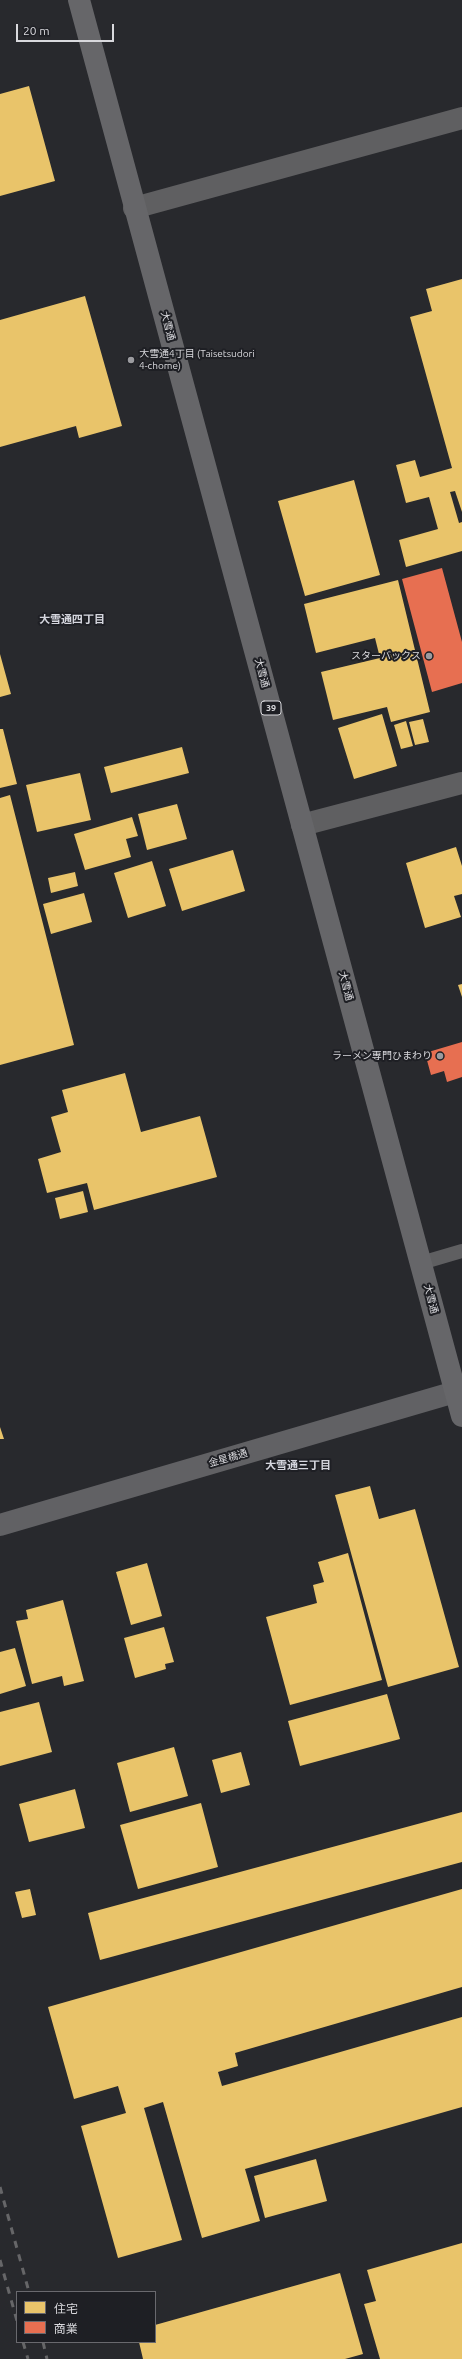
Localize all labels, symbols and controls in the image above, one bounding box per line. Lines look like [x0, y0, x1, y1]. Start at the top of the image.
scale bar [18, 16, 116, 42]
text: 20 m [23, 24, 50, 37]
street label: 大雪通 [158, 310, 178, 342]
place label: 大雪通4丁目 (Taisetsudori 4-chome) [139, 348, 255, 372]
marker: 大雪通4丁目 (Taisetsudori 4-chome) [126, 355, 136, 365]
district label: 大雪通四丁目 [39, 612, 105, 626]
place label: スターバックス [351, 650, 421, 662]
marker: スターバックス [424, 651, 434, 661]
street label: 大雪通 [252, 657, 272, 689]
road number: 39 [261, 701, 281, 715]
street label: 大雪通 [336, 970, 356, 1002]
place label: ラーメン専門ひまわり [332, 1050, 432, 1062]
marker: ラーメン専門ひまわり [435, 1051, 445, 1061]
street label: 大雪通 [421, 1283, 441, 1315]
street label: 金星橋通 [207, 1447, 249, 1469]
district label: 大雪通三丁目 [265, 1458, 331, 1472]
legend [16, 2291, 156, 2343]
text: 住宅 [54, 2302, 78, 2315]
text: 商業 [54, 2322, 78, 2335]

